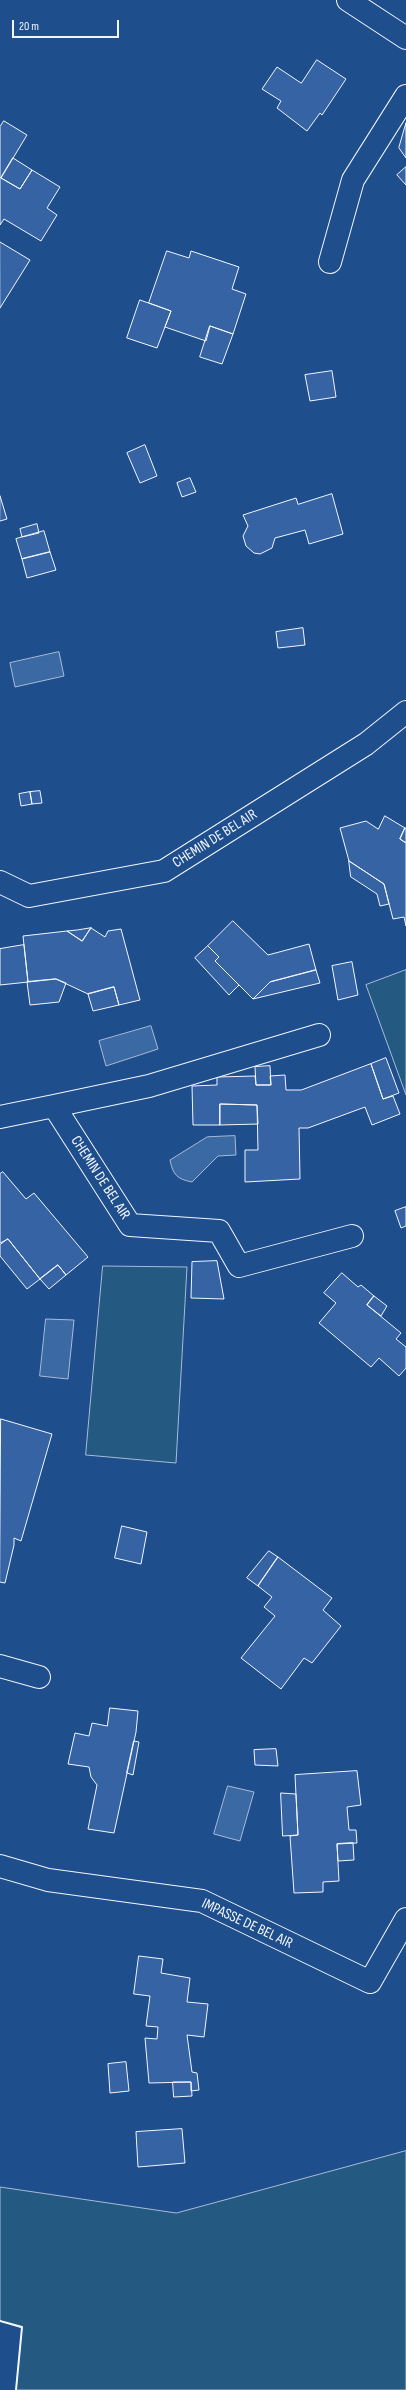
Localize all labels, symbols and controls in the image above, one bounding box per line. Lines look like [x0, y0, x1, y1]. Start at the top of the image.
scale bar [14, 12, 121, 38]
text: 20 m [19, 19, 39, 34]
street label: CHEMIN DE BEL AIR [169, 806, 261, 872]
street label: CHEMIN DE BEL AIR [66, 1133, 134, 1223]
street label: IMPASSE DE BEL AIR [199, 1895, 295, 1953]

